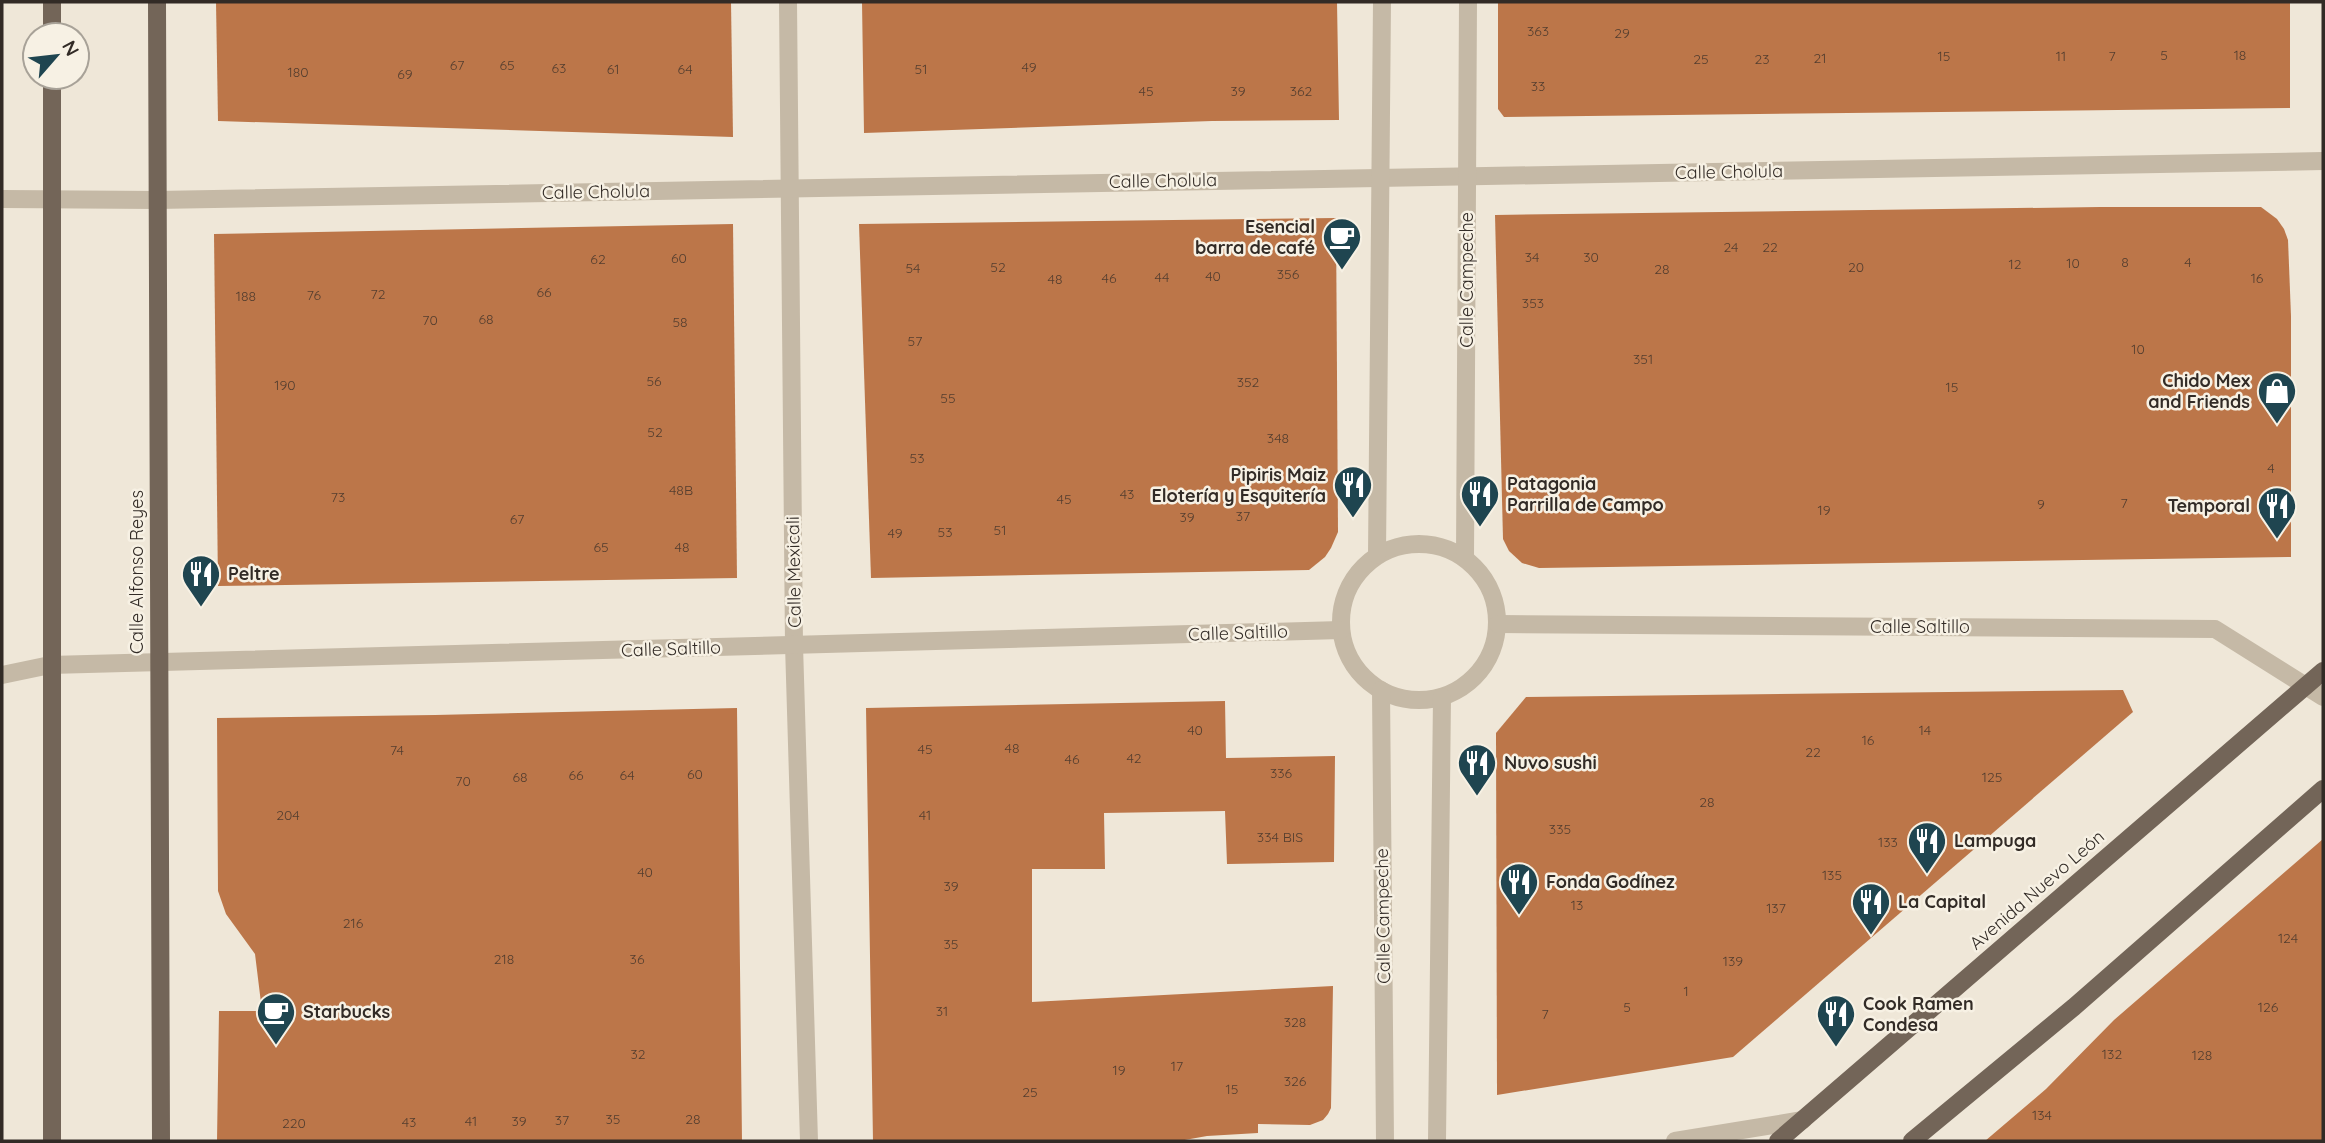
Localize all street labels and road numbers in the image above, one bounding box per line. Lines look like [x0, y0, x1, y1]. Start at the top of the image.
street label: Calle Cholula [1675, 159, 1783, 184]
street label: Calle Cholula [1109, 168, 1217, 193]
street label: Calle Cholula [542, 179, 650, 204]
street label: Calle Campeche [1455, 212, 1478, 348]
street label: Calle Alfonso Reyes [125, 490, 148, 654]
street label: Calle Mexicali [781, 516, 806, 628]
street label: Calle Saltillo [1870, 615, 1970, 638]
street label: Calle Saltillo [1188, 619, 1288, 646]
street label: Calle Saltillo [621, 635, 721, 662]
street label: Avenida Nuevo León [1964, 825, 2109, 955]
street label: Calle Campeche [1370, 848, 1395, 984]

